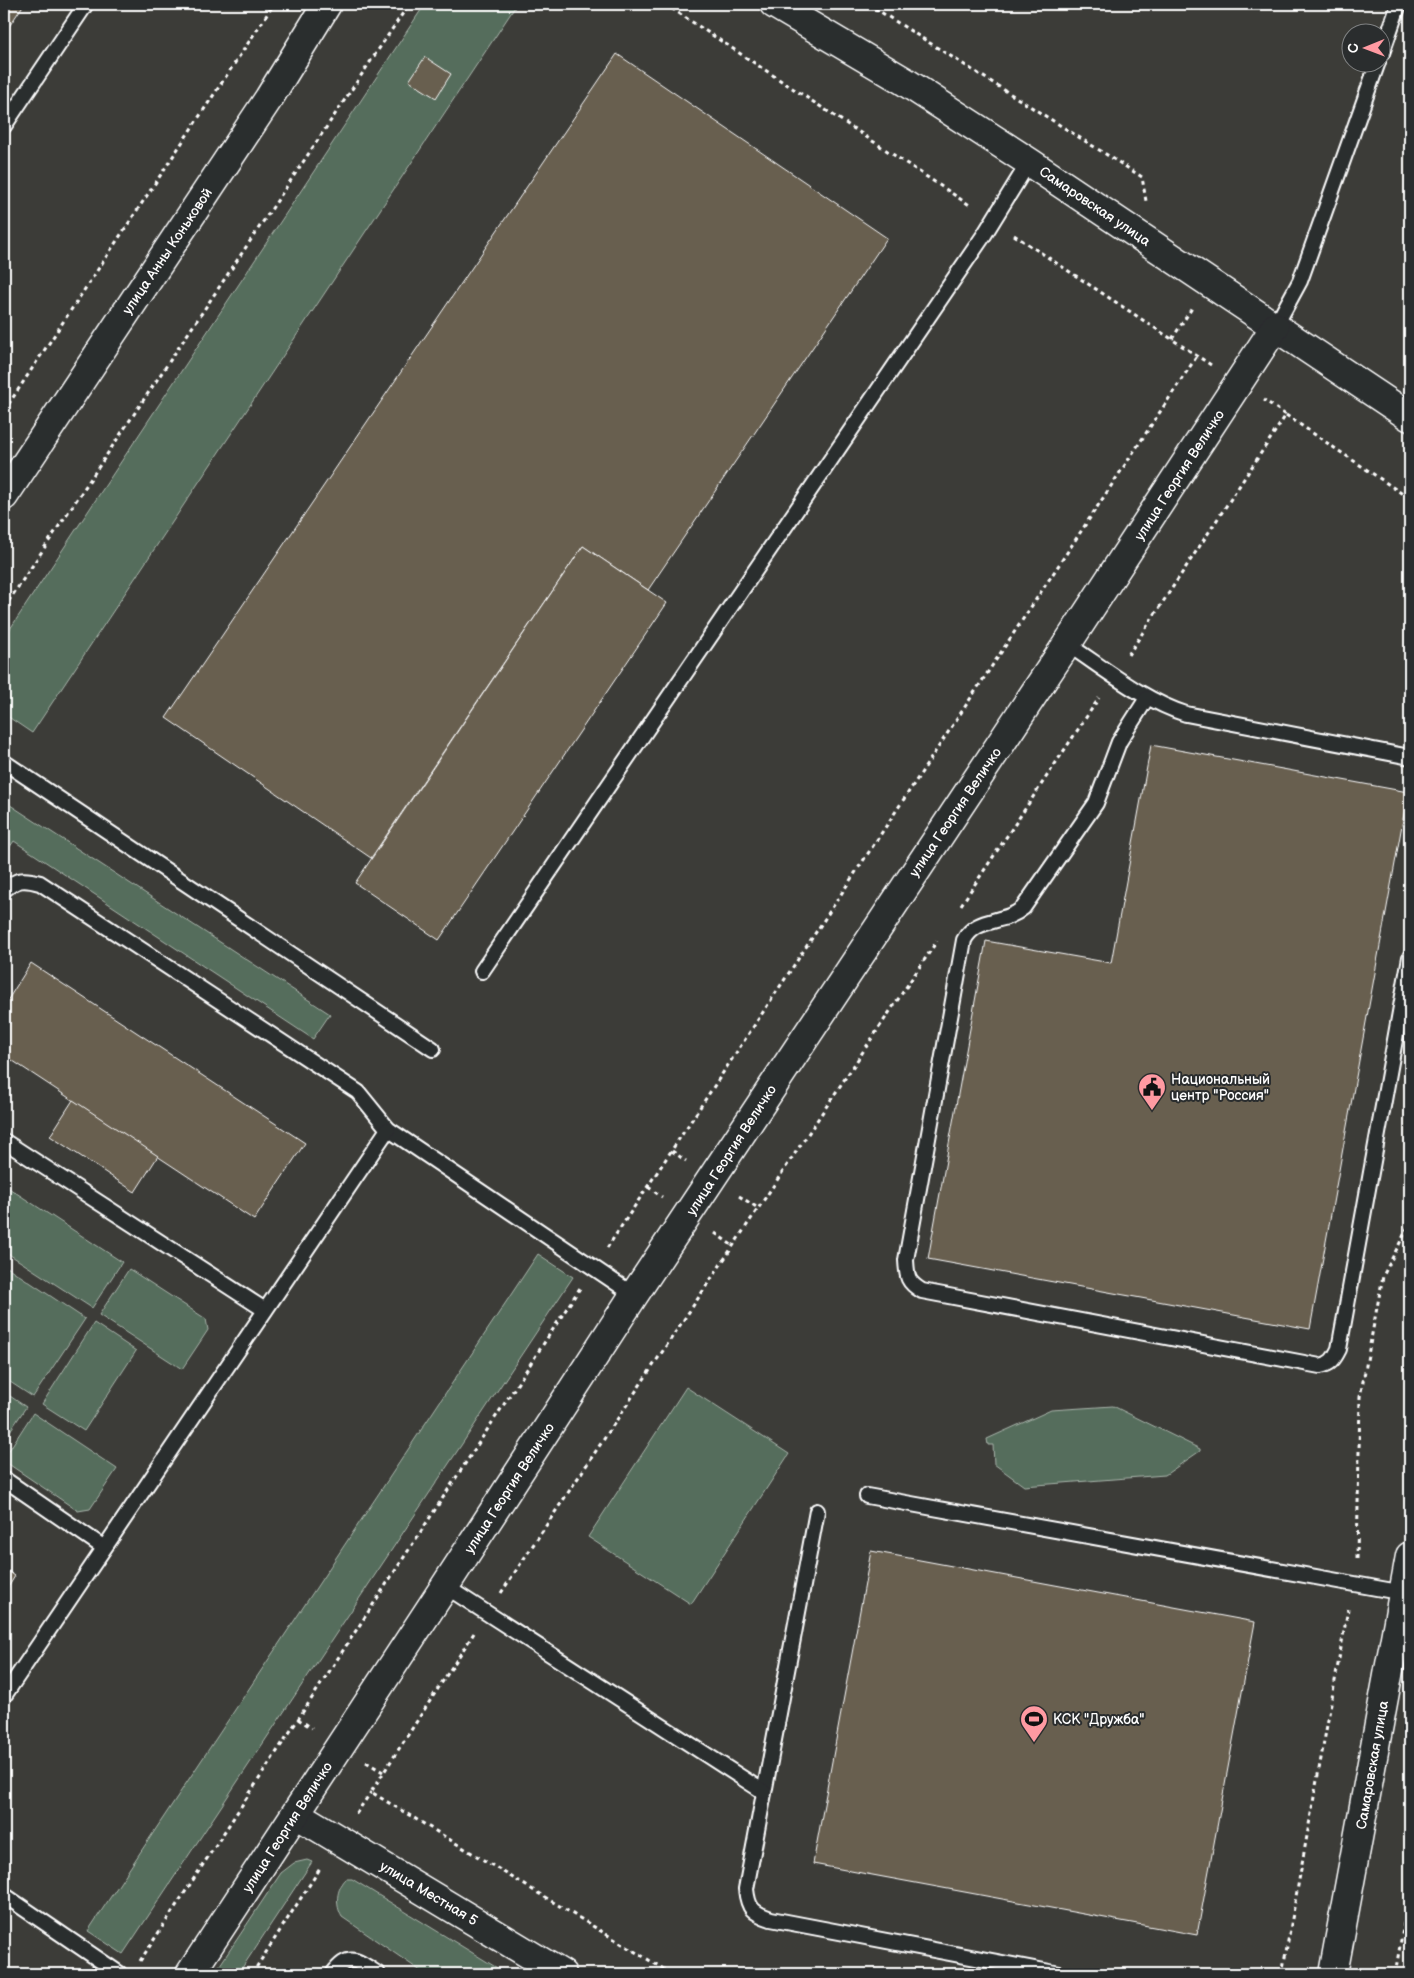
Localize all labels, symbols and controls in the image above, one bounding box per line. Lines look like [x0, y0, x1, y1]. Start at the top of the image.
north arrow [1342, 22, 1392, 72]
text: С [1345, 43, 1362, 53]
street label: Самаровская улица [1036, 163, 1154, 250]
street label: улица Анны Коньковой [119, 185, 216, 318]
street label: улица Георгия Величко [1131, 407, 1228, 544]
street label: улица Георгия Величко [906, 744, 1005, 880]
place label: Национальный центр "Россия" [1171, 1071, 1270, 1104]
public building icon: Национальный центр "Россия" [1137, 1072, 1167, 1111]
street label: улица Георгия Величко [683, 1082, 780, 1219]
street label: улица Георгия Величко [461, 1420, 558, 1557]
street label: Самаровская улица [1353, 1699, 1392, 1831]
sports icon: КСК "Дружба" [1019, 1704, 1049, 1743]
place label: КСК "Дружба" [1053, 1711, 1144, 1728]
street label: улица Георгия Величко [239, 1759, 336, 1896]
street label: улица Местная 5 [377, 1858, 481, 1929]

